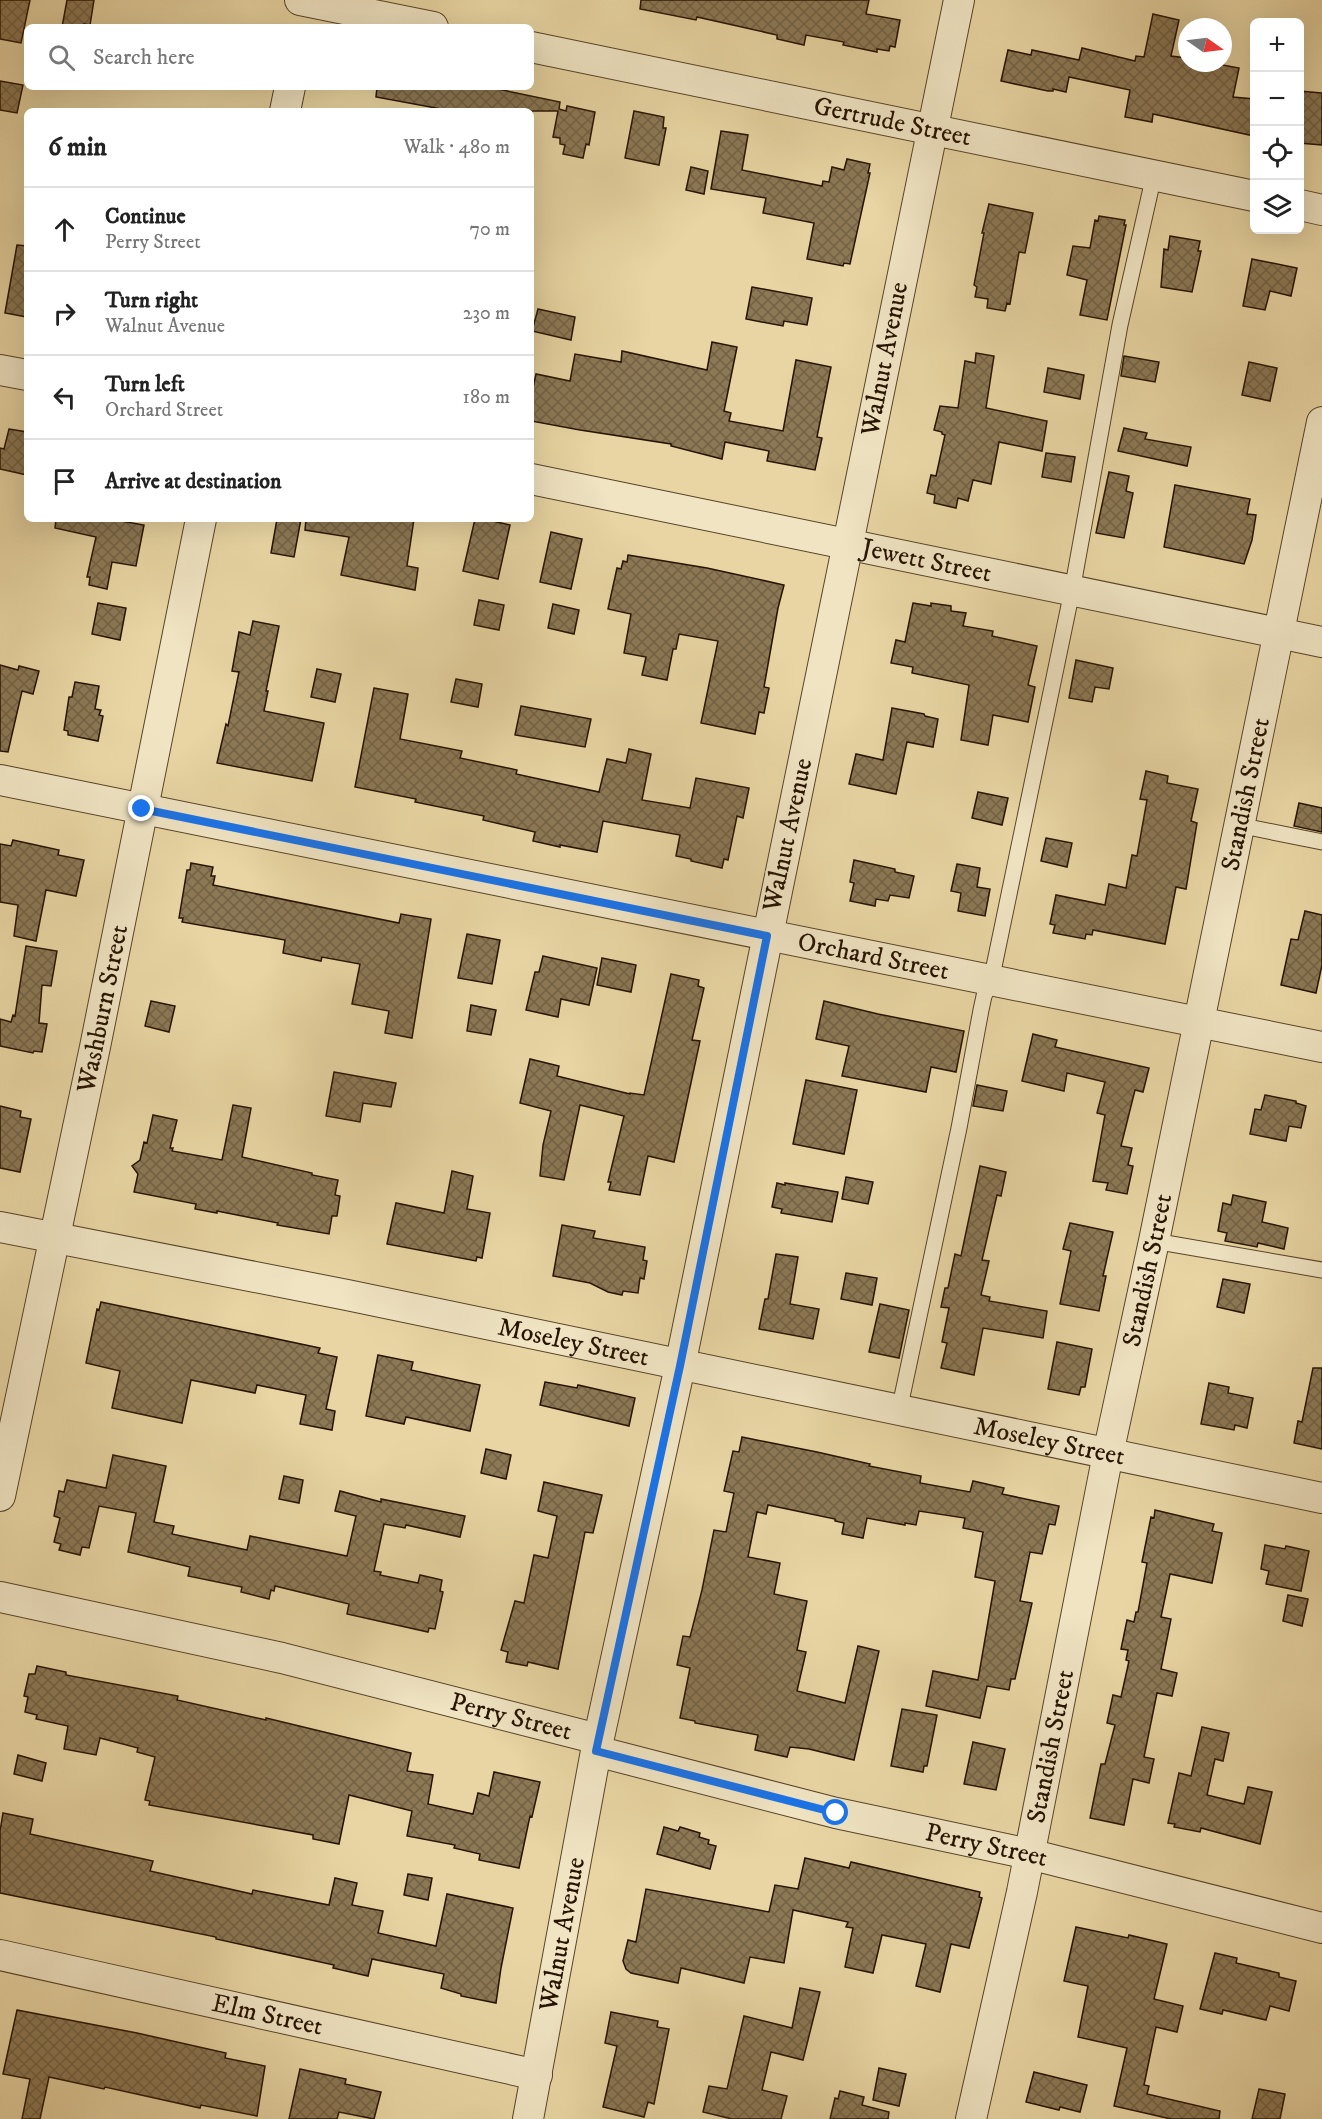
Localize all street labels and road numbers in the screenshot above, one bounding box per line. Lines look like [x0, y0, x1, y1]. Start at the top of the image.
street label: Gertrude Street [811, 89, 974, 154]
street label: Walnut Avenue [854, 279, 916, 440]
street label: Jewett Street [857, 531, 995, 590]
street label: Standish Street [1214, 715, 1277, 874]
street label: Walnut Avenue [755, 755, 820, 916]
street label: Washburn Street [69, 922, 136, 1097]
street label: Orchard Street [795, 925, 952, 988]
street label: Standish Street [1115, 1191, 1180, 1350]
street label: Moseley Street [495, 1310, 652, 1374]
street label: Moseley Street [971, 1409, 1128, 1473]
street label: Standish Street [1019, 1667, 1082, 1826]
street label: Perry Street [447, 1685, 575, 1748]
street label: Perry Street [922, 1816, 1051, 1875]
street label: Walnut Avenue [532, 1854, 593, 2015]
street label: Elm Street [209, 1986, 326, 2043]

